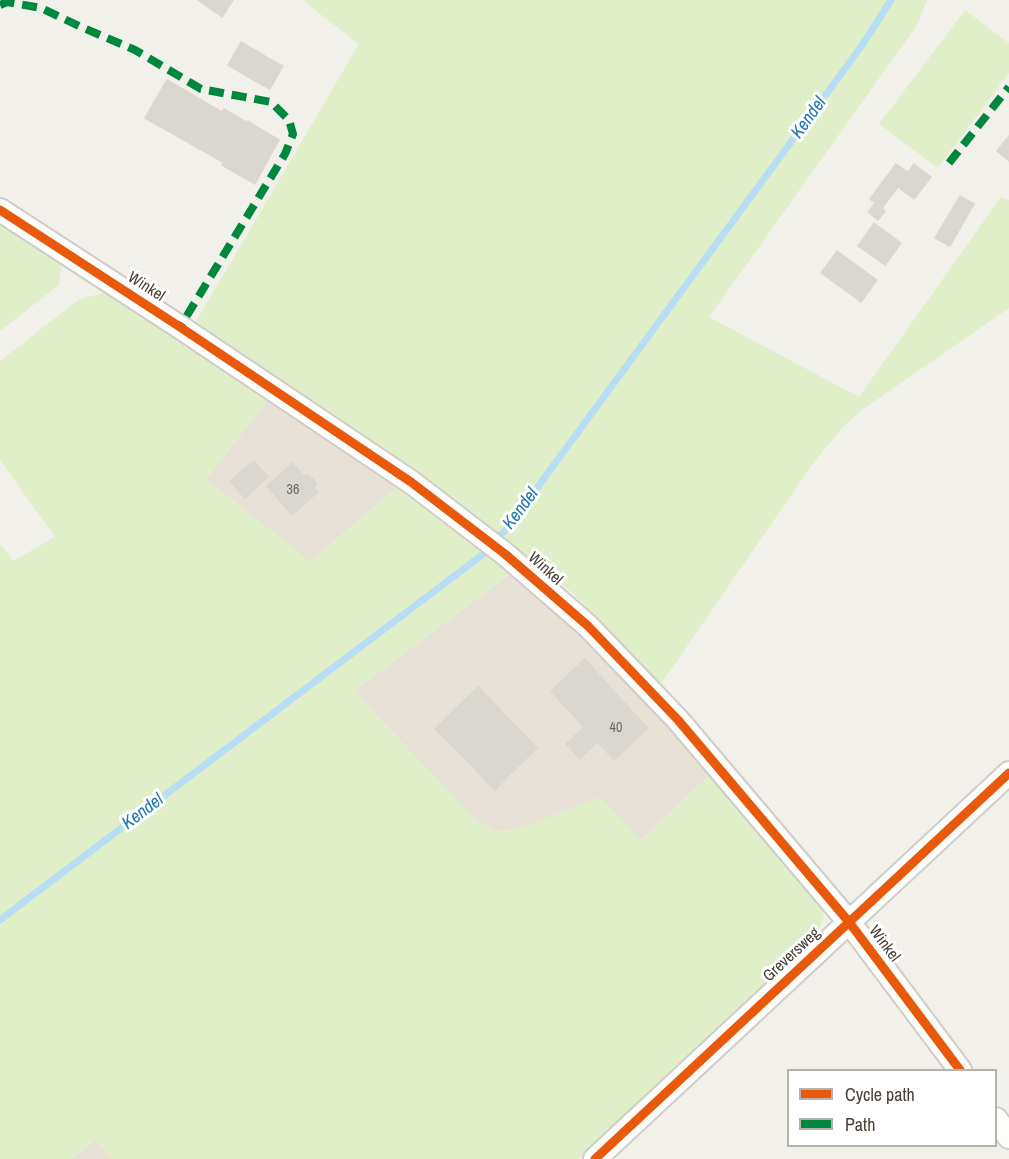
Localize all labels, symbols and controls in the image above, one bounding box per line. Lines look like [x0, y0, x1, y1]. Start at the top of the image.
water label: Kendel [787, 93, 831, 143]
street label: Winkel [124, 268, 168, 306]
house number: 36 [287, 482, 299, 498]
water label: Kendel [499, 484, 543, 534]
street label: Winkel [524, 548, 566, 590]
house number: 40 [610, 720, 622, 736]
water label: Kendel [118, 790, 168, 834]
street label: Winkel [864, 922, 904, 966]
street label: Greversweg [760, 924, 824, 986]
legend [787, 1069, 997, 1147]
text: Cycle path [845, 1082, 915, 1107]
text: Path [845, 1112, 875, 1137]

